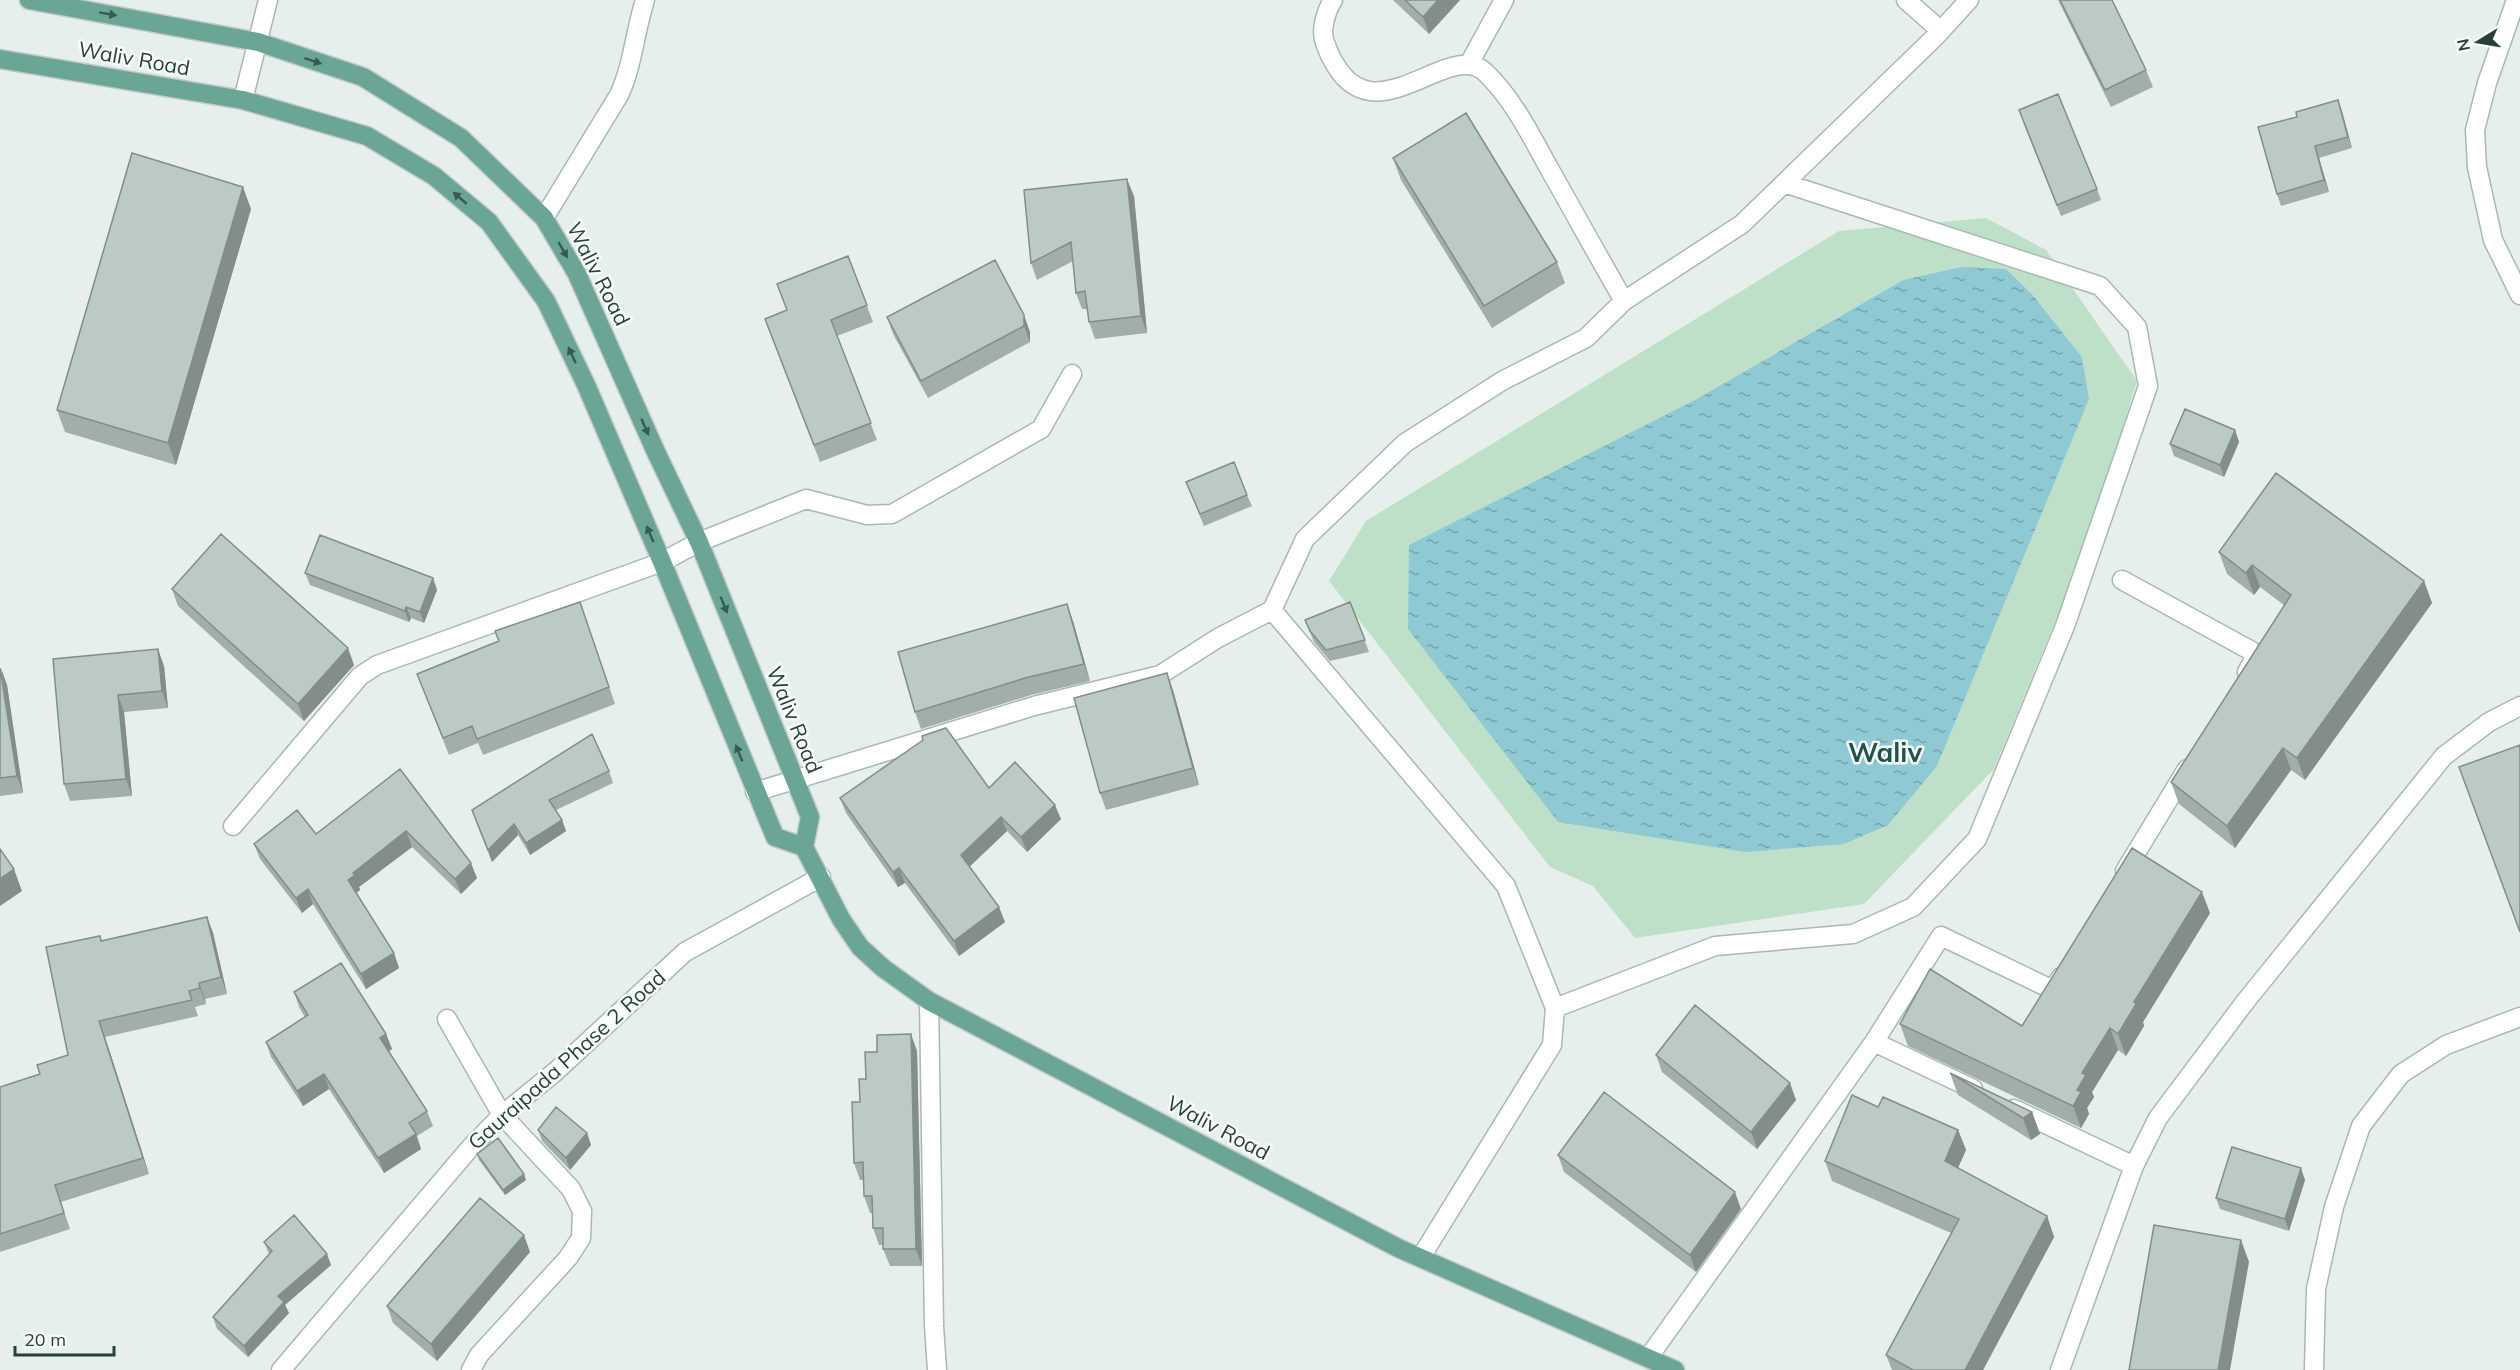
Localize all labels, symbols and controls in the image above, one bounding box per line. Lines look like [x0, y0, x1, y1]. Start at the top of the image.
one-way arrow [98, 10, 117, 19]
north arrow [2448, 12, 2508, 72]
street label: Waliv Road [76, 35, 192, 81]
text: N [2452, 37, 2474, 53]
one-way arrow [304, 56, 322, 66]
one-way arrow [453, 192, 468, 205]
street label: Waliv Road [562, 217, 636, 330]
one-way arrow [558, 242, 569, 258]
one-way arrow [567, 347, 576, 364]
one-way arrow [640, 419, 650, 437]
one-way arrow [645, 524, 655, 542]
one-way arrow [719, 597, 729, 615]
street label: Waliv Road [762, 662, 828, 777]
district label: Waliv [1848, 735, 1922, 769]
one-way arrow [734, 744, 743, 762]
street label: Gauraipada Phase 2 Road [462, 964, 670, 1155]
street label: Waliv Road [1163, 1089, 1274, 1165]
scale bar [15, 1319, 114, 1357]
text: 20 m [24, 1328, 66, 1351]

